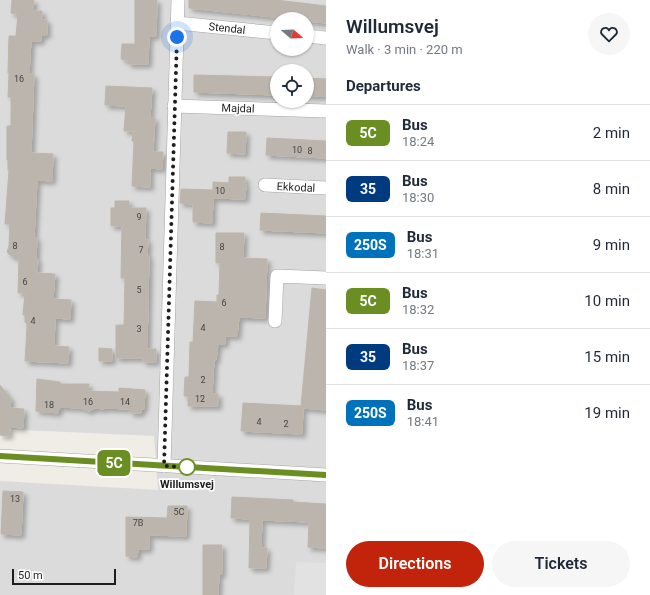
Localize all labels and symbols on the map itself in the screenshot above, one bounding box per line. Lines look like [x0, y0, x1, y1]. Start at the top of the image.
north arrow [270, 12, 314, 56]
street label: Stendal [208, 20, 246, 37]
your location [167, 27, 187, 47]
house number: 16 [14, 74, 24, 84]
street label: Majdal [221, 101, 255, 116]
house number: 10 [292, 145, 302, 155]
house number: 8 [307, 146, 313, 156]
street label: Ekkodal [276, 180, 316, 195]
house number: 10 [215, 186, 225, 196]
house number: 9 [136, 212, 142, 222]
house number: 8 [12, 241, 18, 251]
house number: 8 [219, 242, 225, 252]
house number: 7 [138, 245, 144, 255]
house number: 6 [22, 277, 28, 287]
house number: 5 [136, 285, 142, 295]
house number: 6 [221, 298, 227, 308]
house number: 4 [30, 316, 36, 326]
house number: 4 [200, 323, 206, 333]
house number: 3 [136, 324, 142, 334]
house number: 2 [200, 375, 206, 385]
house number: 12 [195, 394, 205, 404]
house number: 16 [83, 397, 93, 407]
house number: 14 [120, 397, 130, 407]
house number: 18 [44, 400, 54, 410]
house number: 4 [256, 417, 262, 427]
house number: 2 [283, 419, 289, 429]
line badge: 5C [96, 450, 132, 476]
marker: Willumsvej [178, 458, 196, 476]
place label: Willumsvej [160, 478, 214, 491]
house number: 13 [10, 494, 20, 504]
house number: 5C [174, 507, 185, 517]
house number: 7B [133, 518, 144, 528]
scale bar [12, 567, 116, 586]

